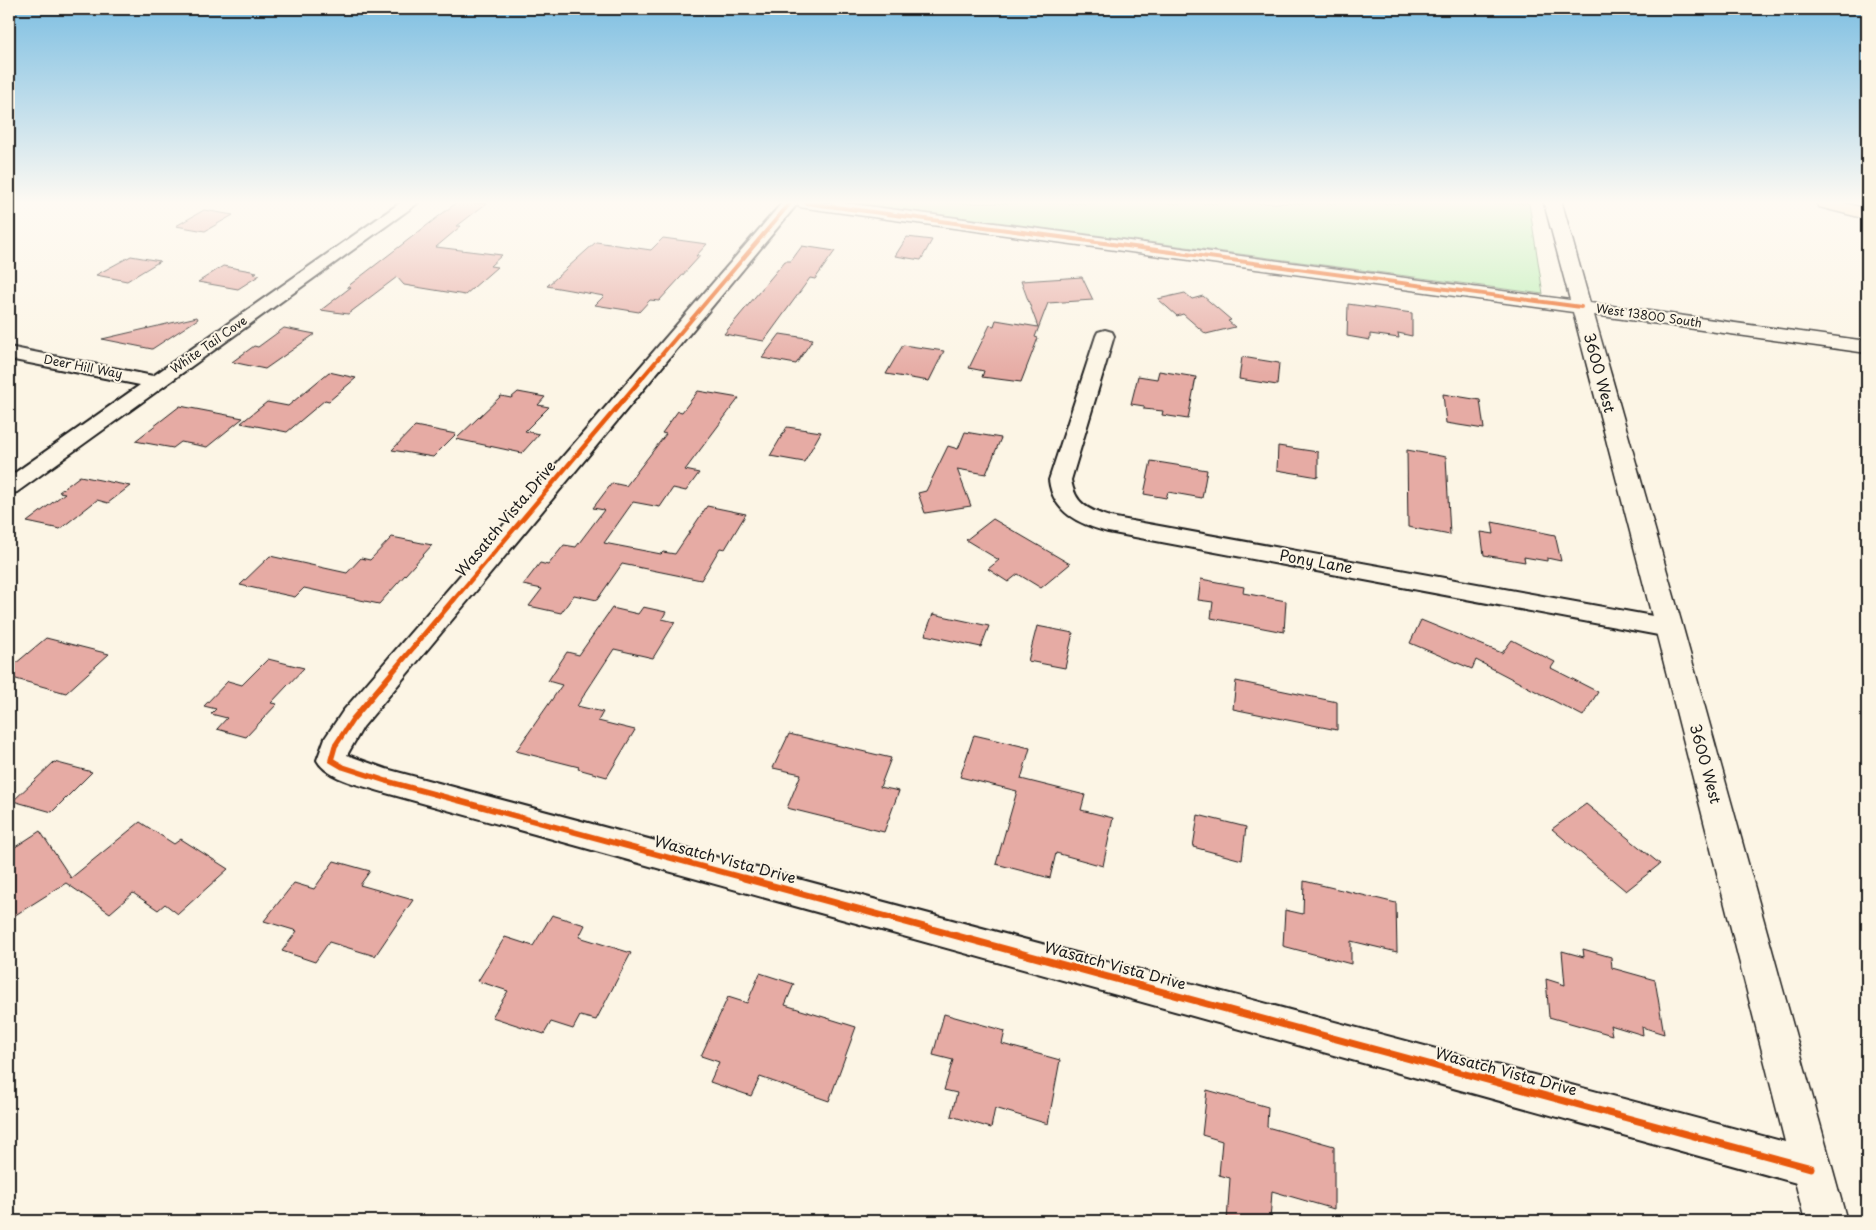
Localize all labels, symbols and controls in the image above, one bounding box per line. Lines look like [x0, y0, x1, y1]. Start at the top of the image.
street label: West 13800 South [1595, 299, 1703, 331]
street label: White Tail Cove [166, 311, 251, 377]
street label: 3600 West [1579, 330, 1622, 415]
street label: Deer Hill Way [42, 350, 124, 383]
street label: Wasatch Vista Drive [449, 455, 561, 581]
street label: Pony Lane [1278, 543, 1355, 578]
street label: 3600 West [1685, 721, 1728, 806]
street label: Wasatch Vista Drive [652, 829, 799, 889]
street label: Wasatch Vista Drive [1042, 935, 1189, 995]
street label: Wasatch Vista Drive [1433, 1041, 1580, 1101]

